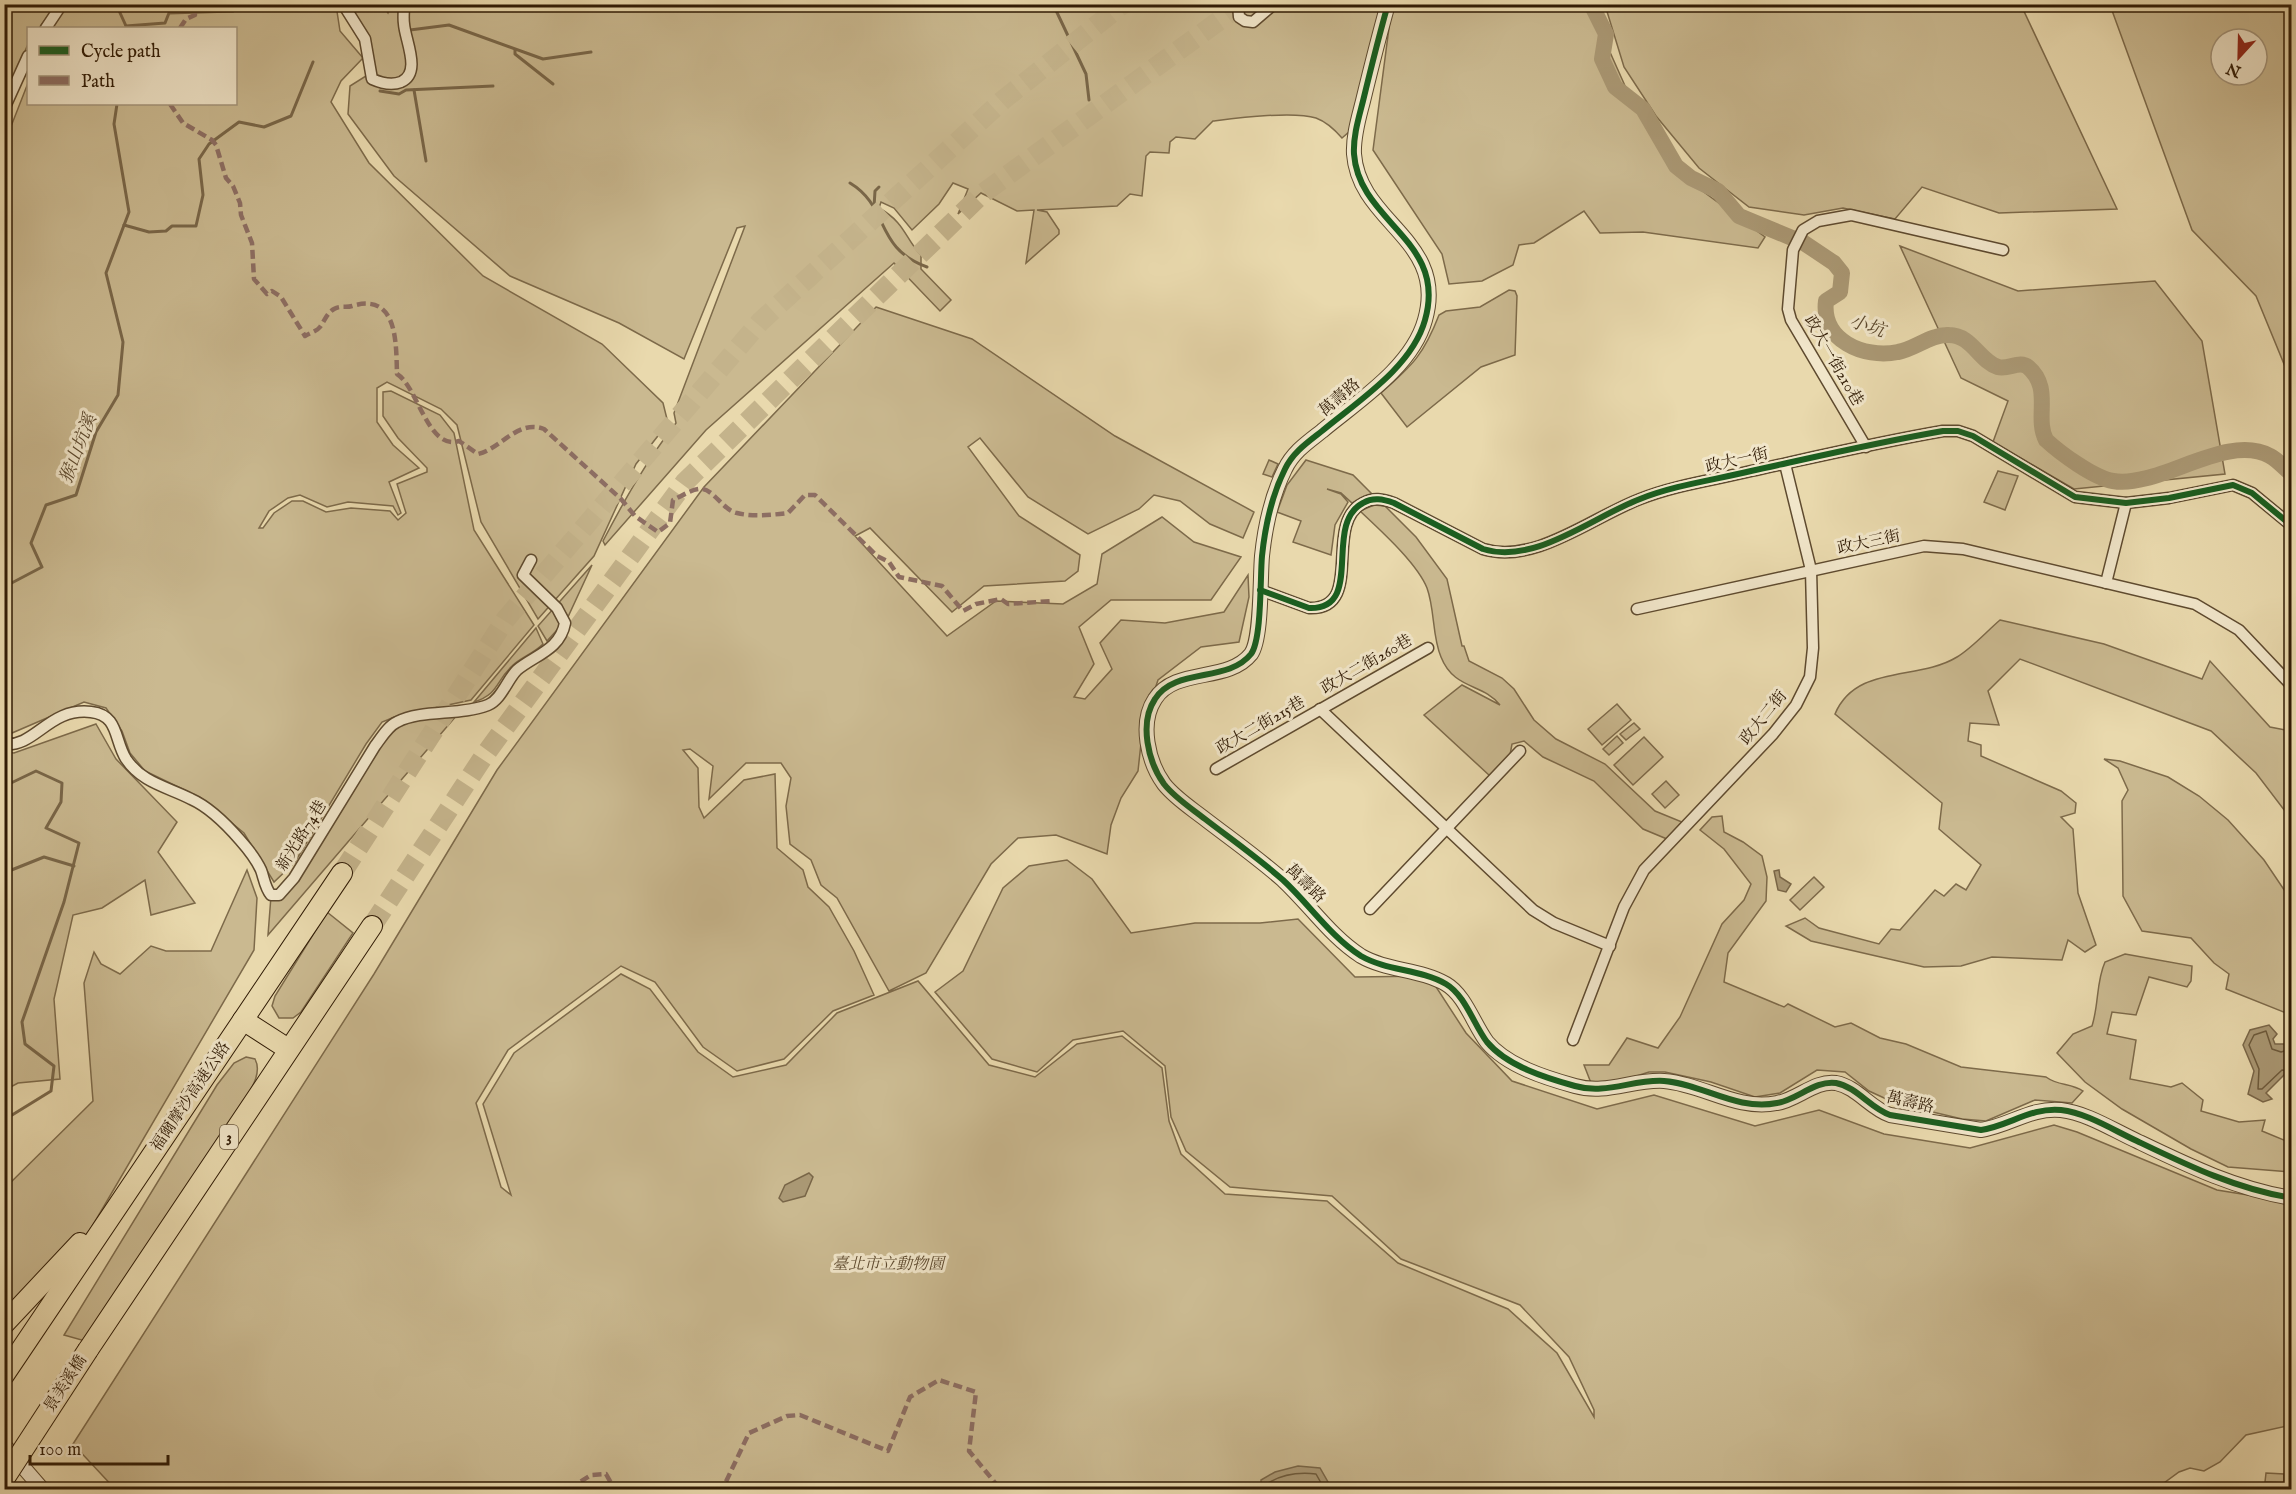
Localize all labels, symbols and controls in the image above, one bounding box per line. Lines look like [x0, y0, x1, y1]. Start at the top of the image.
legend [27, 27, 237, 105]
north arrow [2209, 27, 2269, 87]
text: Cycle path [81, 41, 161, 64]
text: N [2224, 57, 2245, 81]
text: Path [81, 71, 115, 94]
water label: 小坑 [1846, 311, 1891, 344]
street label: 政大一街210巷 [1799, 312, 1867, 410]
street label: 萬壽路 [1315, 375, 1365, 421]
water label: 猴山坑溪 [55, 409, 103, 487]
street label: 政大一街 [1704, 444, 1770, 478]
street label: 政大三街 [1836, 527, 1902, 559]
street label: 政大二街260巷 [1318, 631, 1416, 699]
street label: 政大二街 [1736, 687, 1792, 749]
street label: 政大二街215巷 [1213, 693, 1309, 759]
street label: 新光路74巷 [273, 797, 331, 875]
street label: 萬壽路 [1281, 860, 1329, 908]
street label: 福爾摩沙高速公路 [147, 1038, 235, 1156]
street label: 萬壽路 [1884, 1088, 1936, 1118]
road number: 3 [220, 1125, 238, 1149]
park label: 臺北市立動物園 [832, 1255, 947, 1275]
street label: 景美溪橋 [40, 1352, 92, 1416]
scale bar [30, 1428, 168, 1466]
text: 100 m [39, 1439, 81, 1462]

